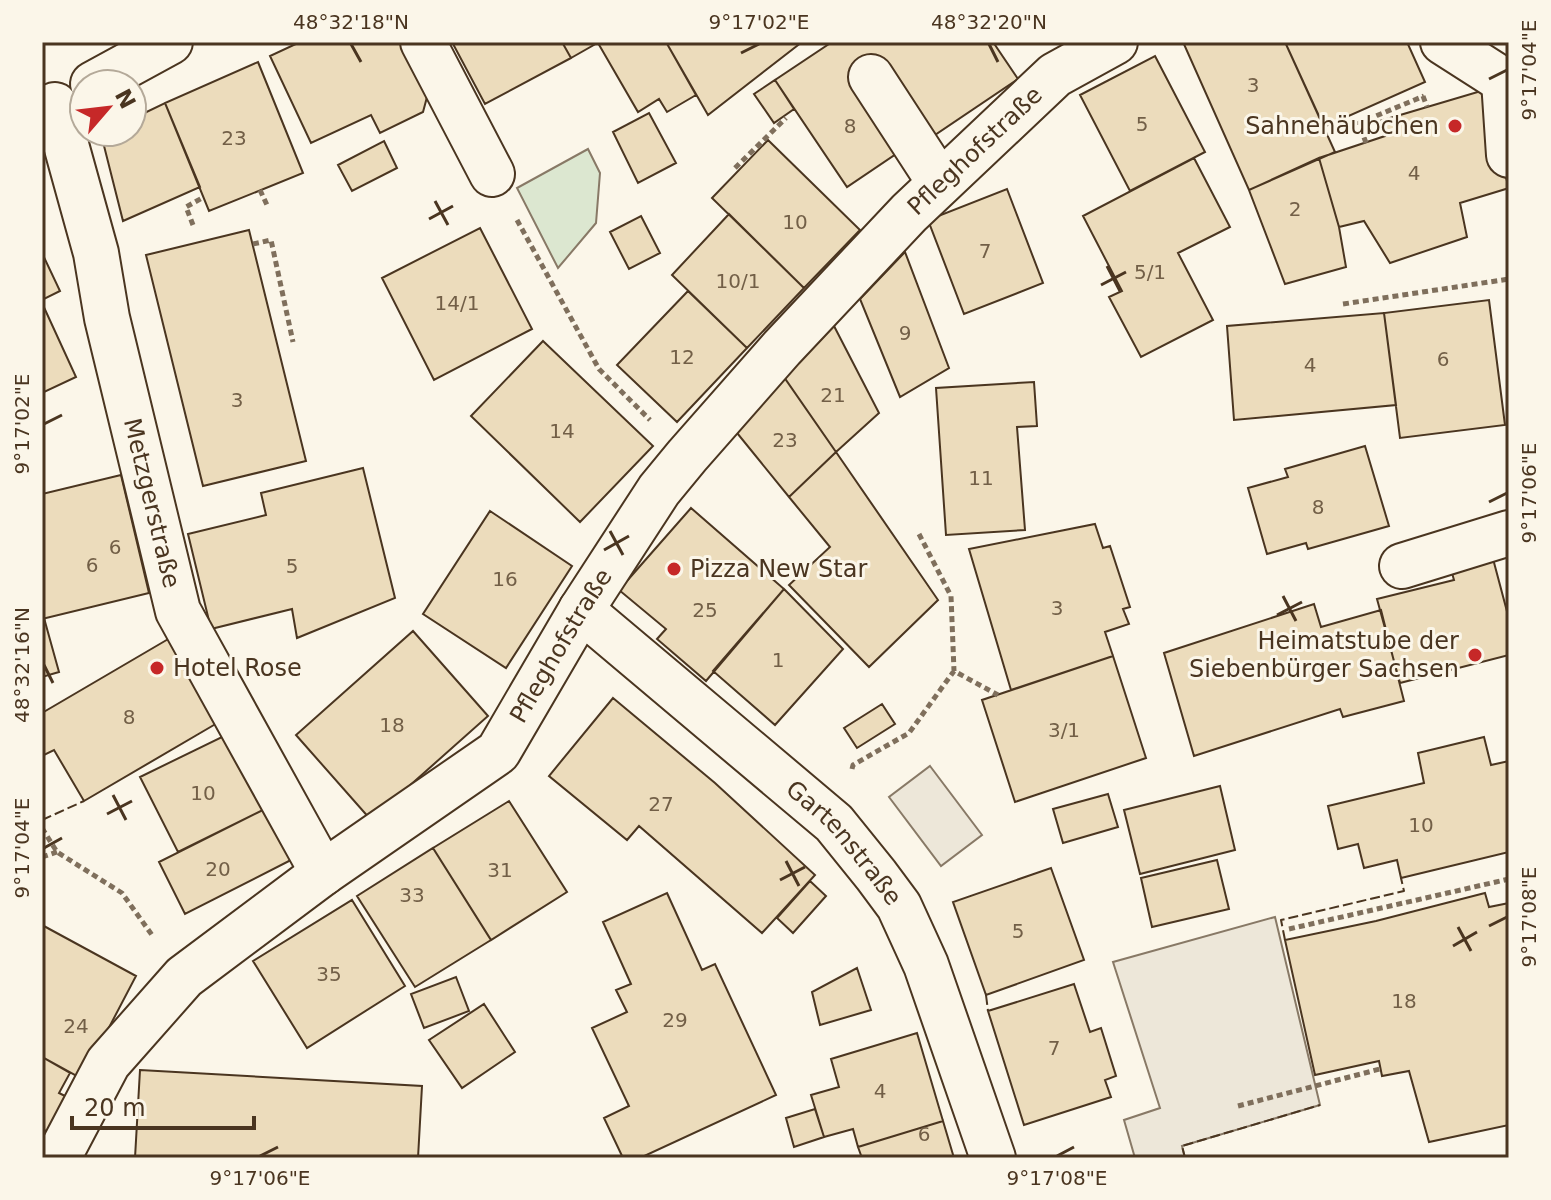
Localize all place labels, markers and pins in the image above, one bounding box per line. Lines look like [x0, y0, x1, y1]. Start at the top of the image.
place label: Sahnehäubchen [1245, 112, 1439, 140]
marker: Sahnehäubchen [1446, 117, 1464, 135]
place label: Pizza New Star [690, 555, 867, 583]
marker: Pizza New Star [665, 560, 683, 578]
place label: Heimatstube der Siebenbürger Sachsen [1189, 627, 1459, 683]
marker: Heimatstube der Siebenbürger Sachsen [1466, 646, 1484, 664]
place label: Hotel Rose [173, 654, 302, 682]
marker: Hotel Rose [148, 659, 166, 677]

